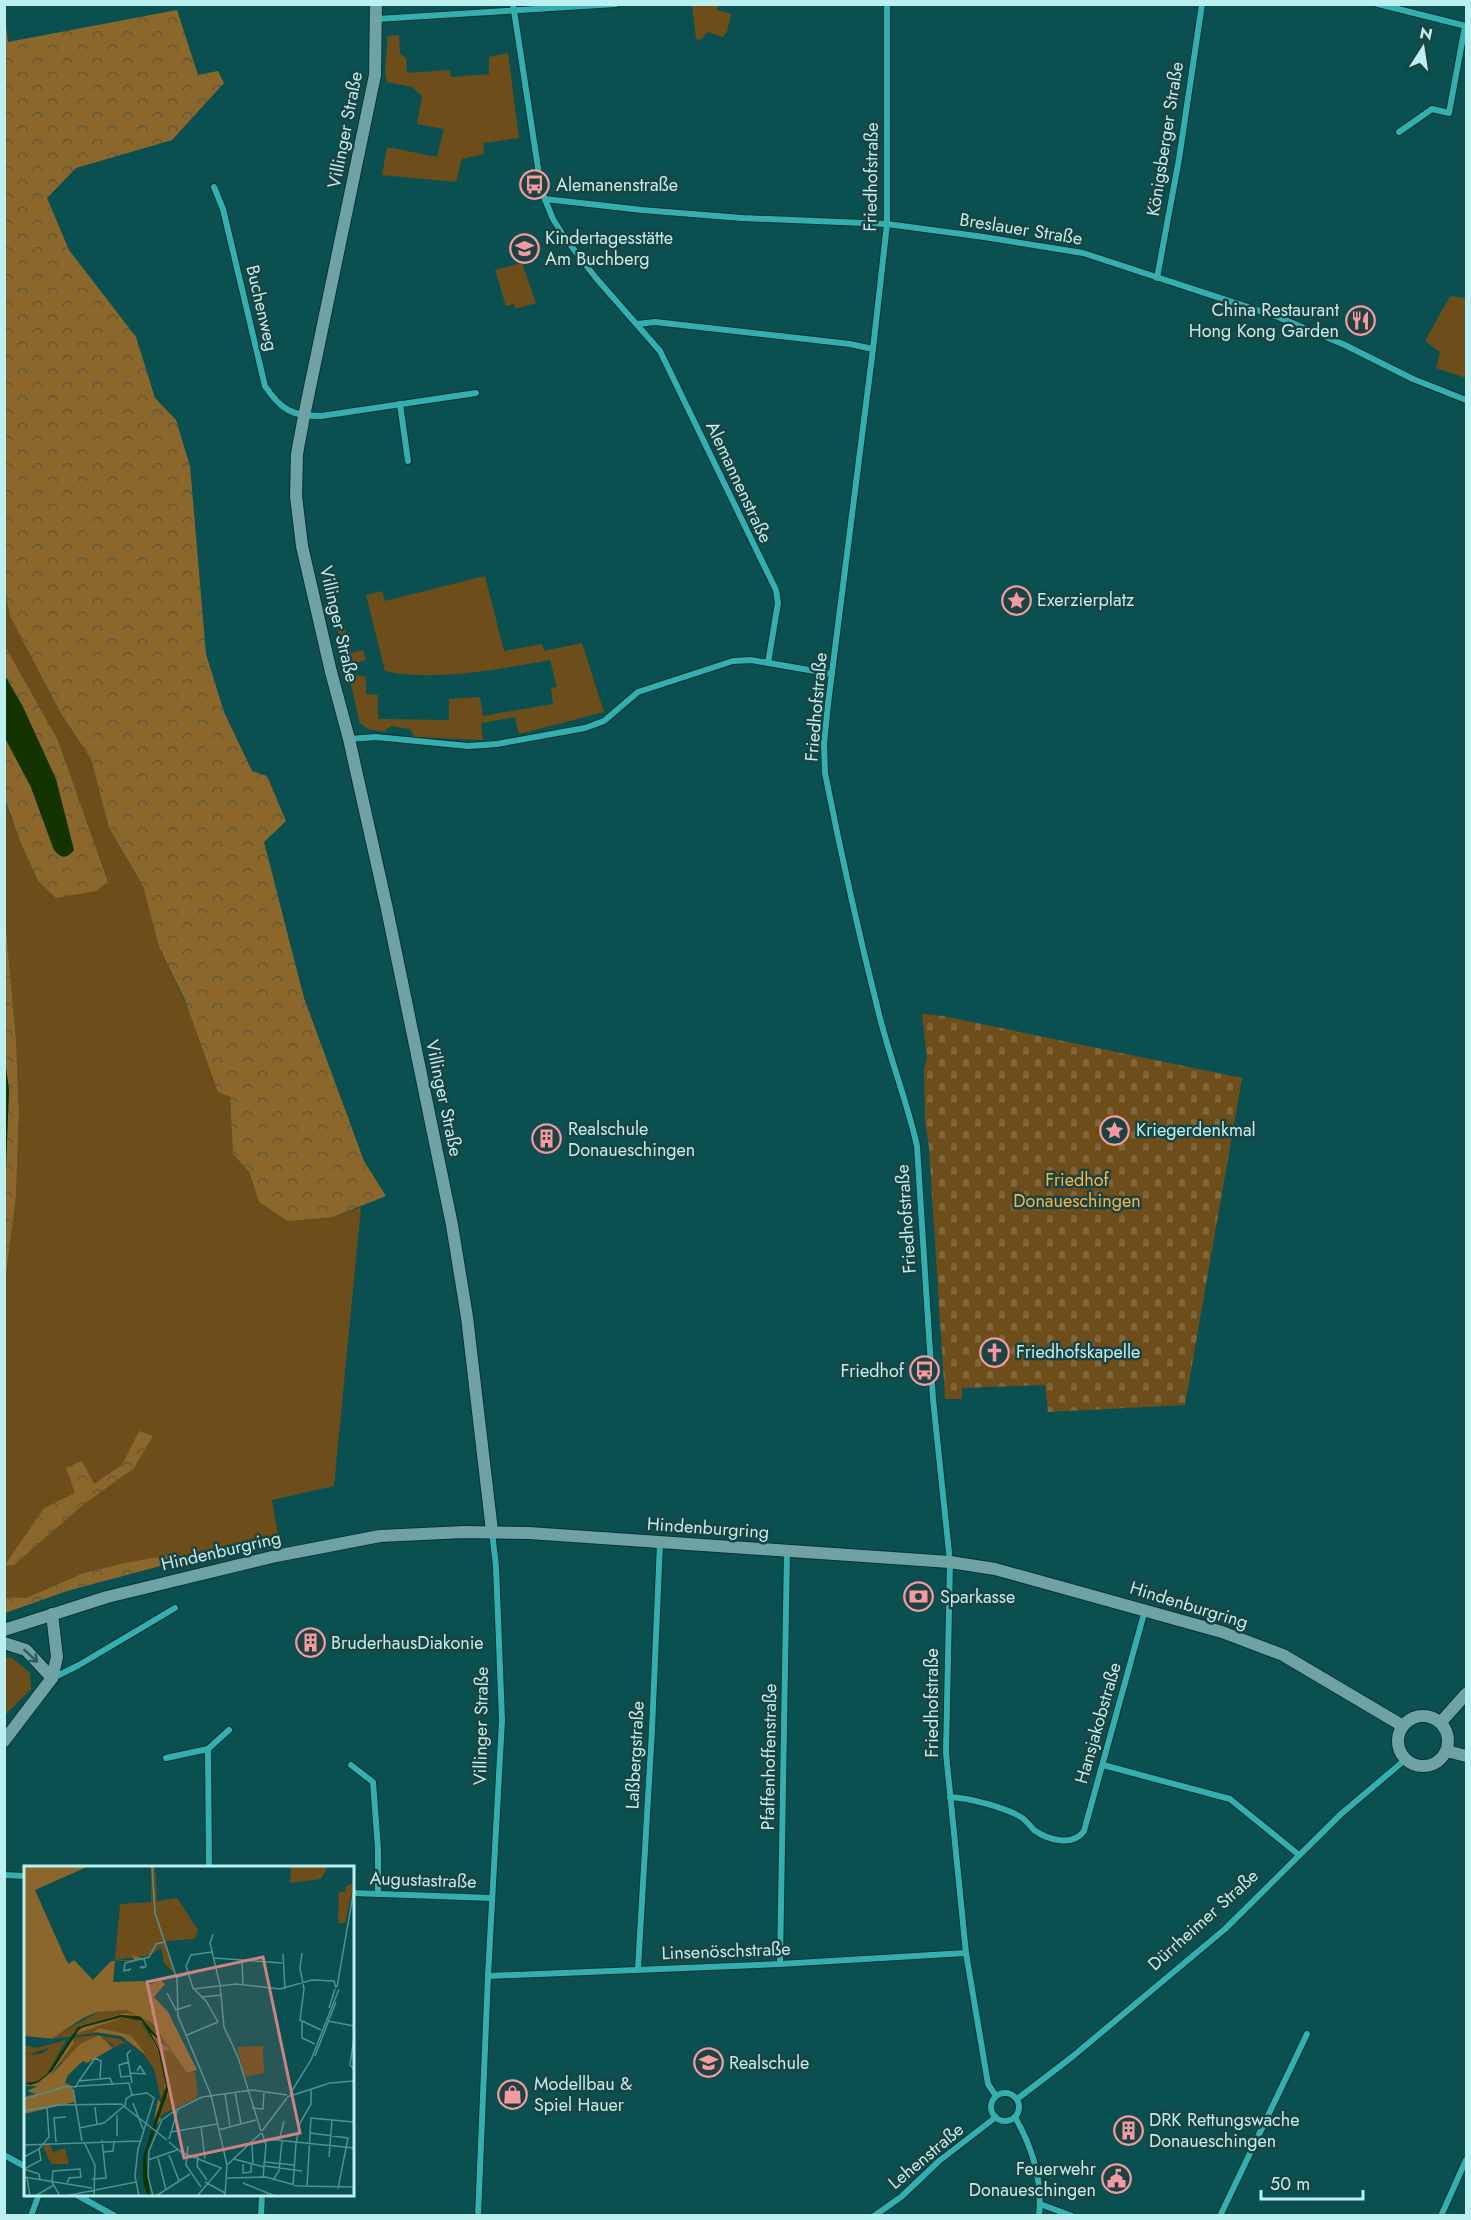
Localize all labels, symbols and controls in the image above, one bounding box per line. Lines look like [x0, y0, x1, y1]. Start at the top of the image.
north arrow [1393, 18, 1453, 78]
text: N [1417, 21, 1435, 46]
street label: Königsberger Straße [1140, 60, 1190, 218]
street label: Villinger Straße [321, 69, 369, 191]
street label: Friedhofstraße [857, 122, 885, 232]
bus stop icon: Alemanenstraße [519, 169, 551, 201]
place label: Alemanenstraße [556, 172, 678, 198]
street label: Breslauer Straße [958, 206, 1084, 252]
place label: Kindertagesstätte Am Buchberg [545, 225, 673, 272]
school or university icon: Kindertagesstätte Am Buchberg [508, 232, 540, 264]
street label: Buchenweg [239, 262, 285, 354]
place label: China Restaurant Hong Kong Garden [1189, 297, 1340, 344]
restaurant icon: China Restaurant Hong Kong Garden [1344, 304, 1376, 336]
street label: Alemannenstraße [699, 417, 779, 547]
street label: Villinger Straße [313, 563, 365, 685]
place icon: Exerzierplatz [1000, 584, 1032, 616]
place label: Exerzierplatz [1037, 587, 1135, 613]
street label: Friedhofstraße [798, 651, 834, 763]
street label: Villinger Straße [419, 1037, 469, 1159]
place icon: Kriegerdenkmal [1099, 1114, 1131, 1146]
place label: Realschule Donaueschingen [568, 1116, 695, 1163]
place label: Kriegerdenkmal [1136, 1117, 1256, 1143]
building icon: Realschule Donaueschingen [531, 1123, 563, 1155]
street label: Friedhofstraße [889, 1164, 923, 1274]
park label: Friedhof Donaueschingen [1013, 1167, 1141, 1214]
church icon: Friedhofskapelle [979, 1336, 1011, 1368]
place label: Friedhofskapelle [1016, 1339, 1140, 1365]
bus stop icon: Friedhof [909, 1355, 941, 1387]
place label: Friedhof [841, 1358, 905, 1384]
street label: Hindenburgring [646, 1511, 770, 1545]
street label: Hindenburgring [158, 1525, 284, 1577]
street label: Hindenburgring [1127, 1575, 1251, 1635]
bank icon: Sparkasse [903, 1581, 935, 1613]
place label: Sparkasse [940, 1584, 1015, 1610]
building icon: BruderhausDiakonie [294, 1627, 326, 1659]
place label: BruderhausDiakonie [331, 1630, 484, 1656]
street label: Friedhofstraße [919, 1648, 945, 1758]
one-way arrow [23, 1649, 38, 1664]
street label: Hansjakobstraße [1068, 1659, 1128, 1787]
street label: Villinger Straße [467, 1667, 495, 1785]
street label: Pfaffenhoffenstraße [755, 1683, 783, 1831]
street label: Laßbergstraße [619, 1700, 651, 1810]
street label: Dürrheimer Straße [1142, 1863, 1264, 1977]
street label: Augustastraße [369, 1865, 477, 1895]
inset map [24, 1866, 354, 2196]
street label: Linsenöschstraße [661, 1936, 791, 1966]
school or university icon: Realschule [692, 2047, 724, 2079]
place label: Realschule [729, 2050, 809, 2076]
place label: Modellbau & Spiel Hauer [534, 2071, 632, 2118]
shop icon: Modellbau & Spiel Hauer [497, 2078, 529, 2110]
place label: DRK Rettungswache Donaueschingen [1149, 2107, 1299, 2154]
building icon: DRK Rettungswache Donaueschingen [1112, 2114, 1144, 2146]
street label: Lehenstraße [883, 2117, 969, 2195]
place label: Feuerwehr Donaueschingen [969, 2156, 1097, 2203]
public building icon: Feuerwehr Donaueschingen [1101, 2163, 1133, 2195]
scale bar [1261, 2163, 1363, 2201]
text: 50 m [1270, 2171, 1310, 2197]

